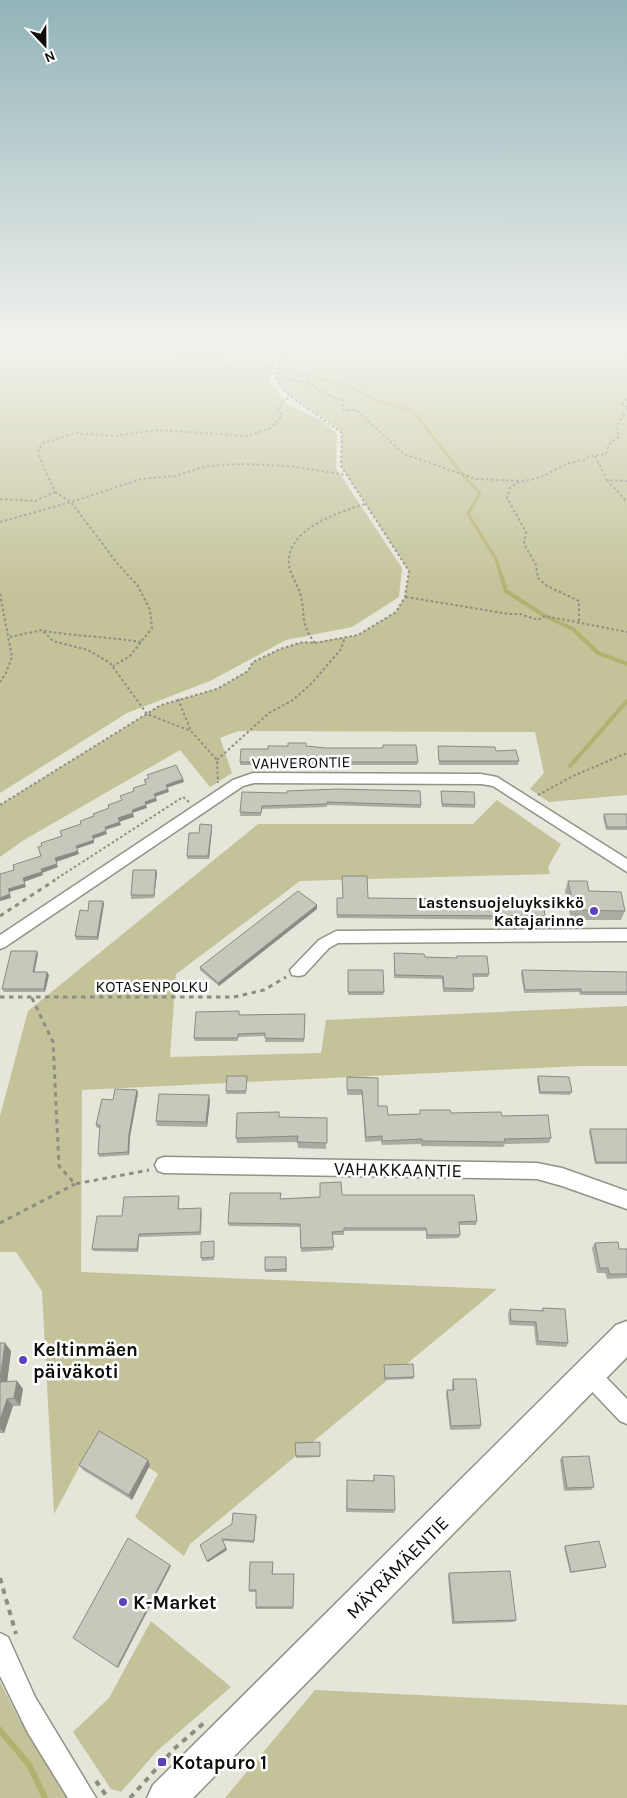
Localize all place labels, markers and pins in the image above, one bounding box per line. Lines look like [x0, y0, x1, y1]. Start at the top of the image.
place label: Lastensuojeluyksikkö Katajarinne [418, 893, 584, 930]
marker: Lastensuojeluyksikkö Katajarinne [588, 905, 600, 917]
place label: Keltinmäen päiväkoti [33, 1339, 138, 1383]
marker: Keltinmäen päiväkoti [17, 1354, 29, 1366]
place label: K-Market [133, 1592, 217, 1614]
marker: K-Market [117, 1596, 129, 1608]
place label: Kotapuro 1 [172, 1752, 267, 1774]
marker: Kotapuro 1 [156, 1756, 168, 1768]

